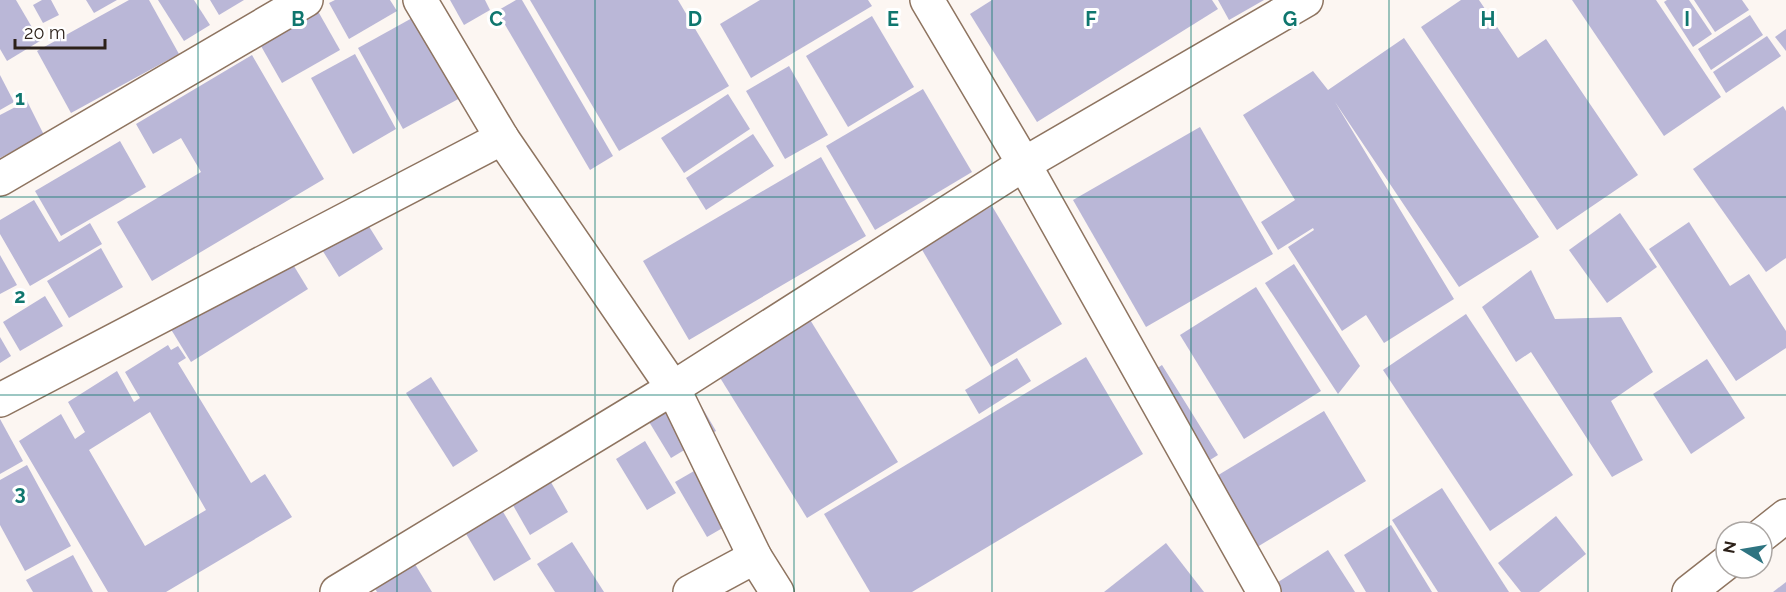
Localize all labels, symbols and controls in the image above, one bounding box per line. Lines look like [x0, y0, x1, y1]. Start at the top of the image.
text: B [291, 7, 305, 31]
text: C [489, 7, 503, 31]
text: D [688, 7, 702, 31]
text: E [887, 7, 899, 31]
text: F [1085, 7, 1097, 31]
text: G [1283, 7, 1297, 31]
text: H [1481, 7, 1495, 31]
text: I [1684, 7, 1690, 31]
scale bar [15, 12, 105, 50]
text: 20 m [24, 22, 66, 43]
text: 1 [15, 86, 25, 110]
text: 2 [14, 284, 26, 308]
text: 3 [14, 481, 26, 505]
north arrow [1714, 520, 1774, 580]
text: N [1719, 539, 1740, 555]

